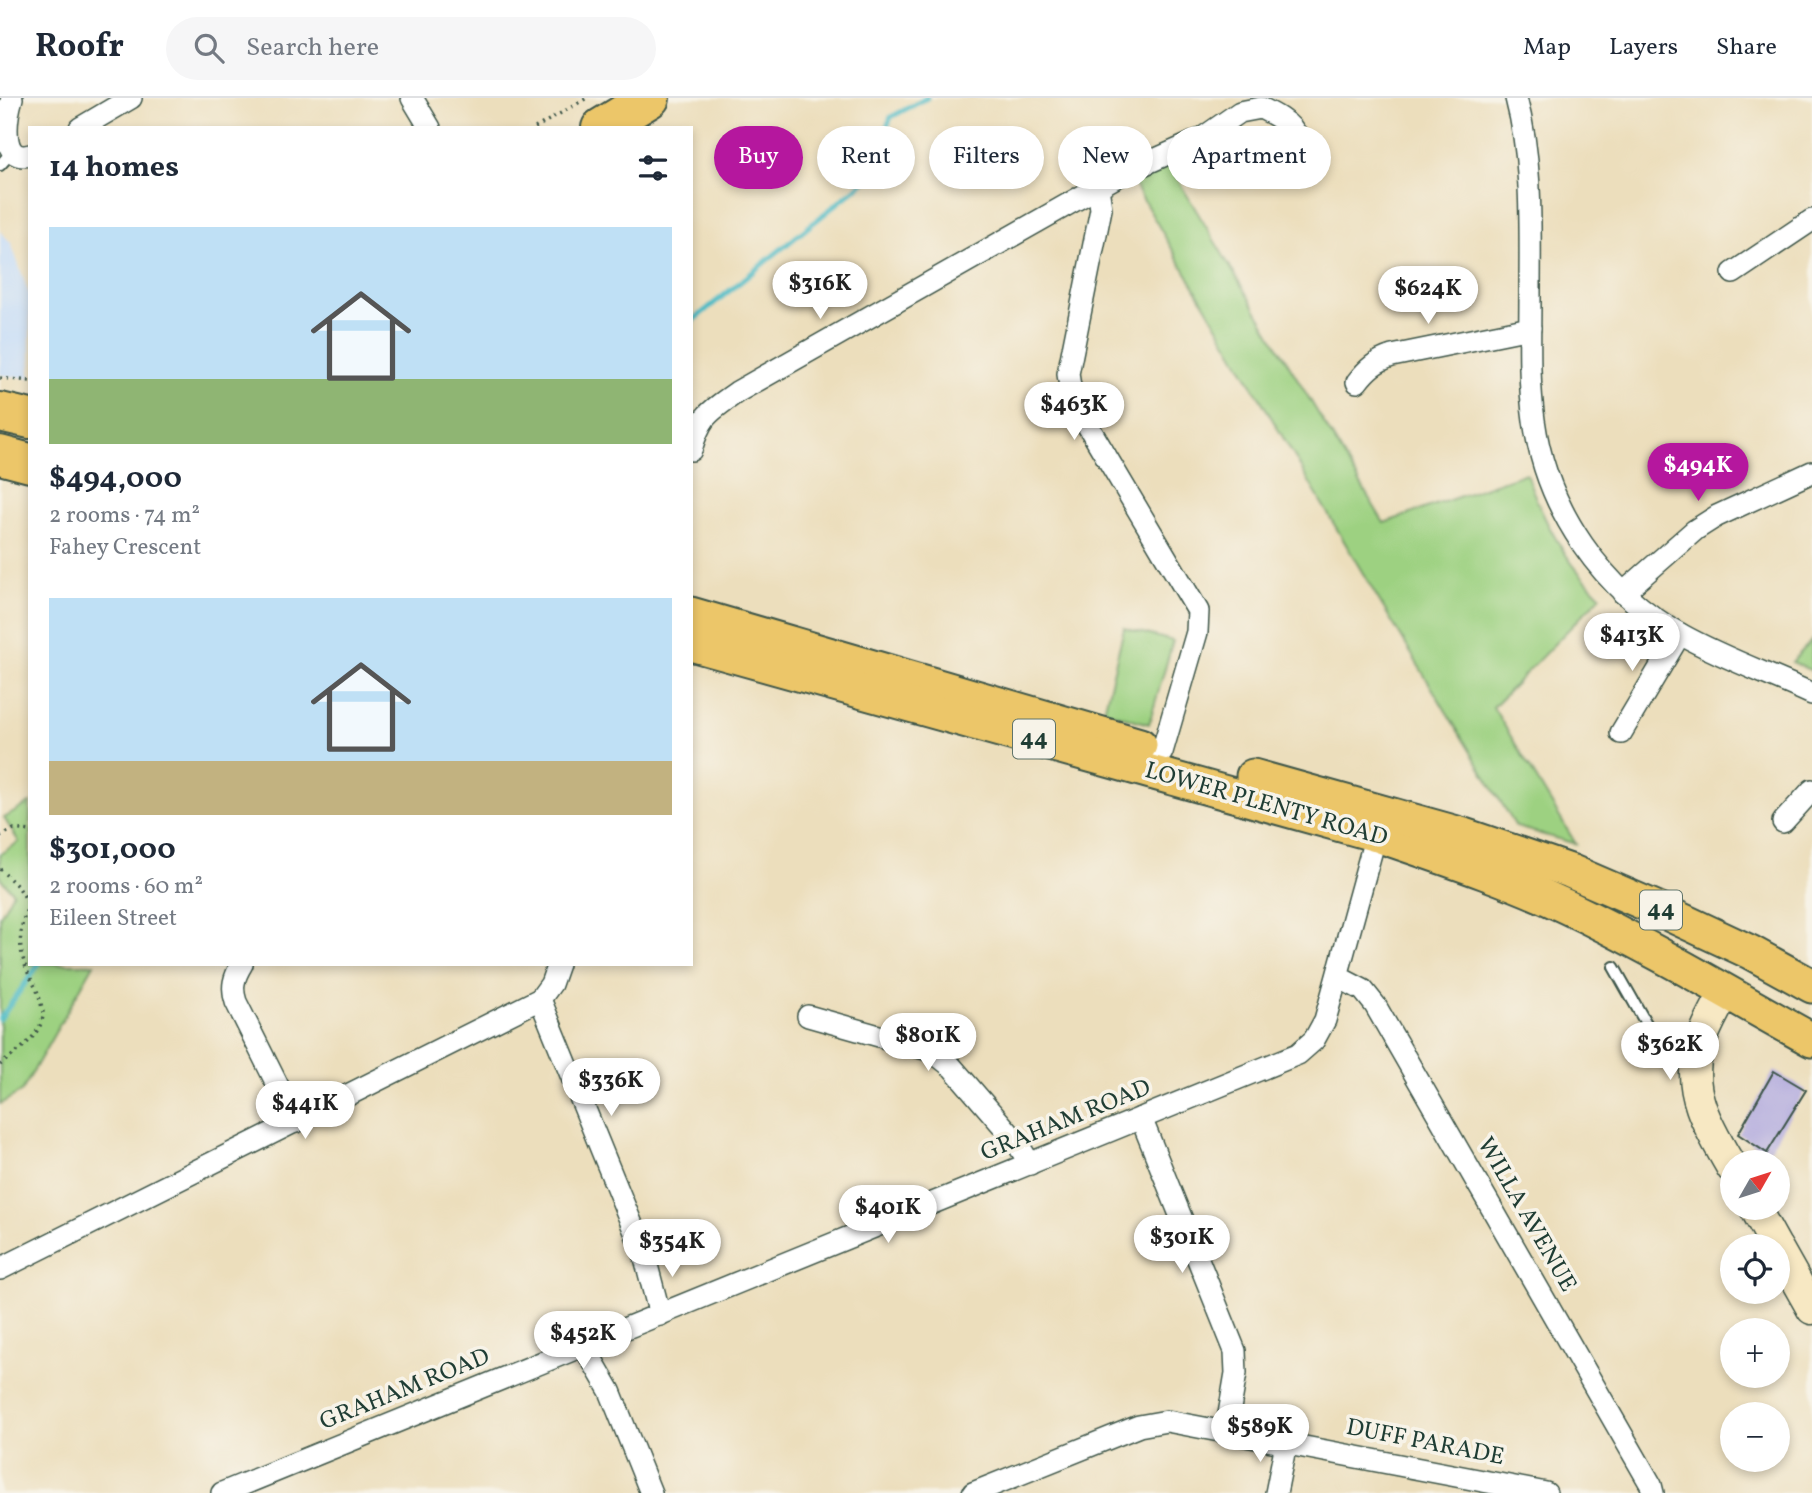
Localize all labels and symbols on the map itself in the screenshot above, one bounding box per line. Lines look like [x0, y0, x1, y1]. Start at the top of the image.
pin: $316K [771, 262, 869, 321]
pin: $624K [1379, 266, 1477, 326]
pin: $463K [1025, 382, 1123, 442]
pin: $494K [1649, 444, 1747, 503]
pin: $413K [1583, 614, 1681, 673]
road number: 44 [1013, 720, 1055, 758]
street label: LOWER PLENTY ROAD [1141, 754, 1391, 856]
road number: 44 [1640, 890, 1682, 930]
pin: $801K [879, 1014, 977, 1073]
pin: $362K [1621, 1023, 1719, 1082]
pin: $336K [562, 1058, 660, 1118]
street label: GRAHAM ROAD [976, 1071, 1156, 1171]
pin: $441K [256, 1082, 354, 1141]
street label: WILLA AVENUE [1468, 1131, 1584, 1299]
north arrow [1720, 1150, 1790, 1220]
pin: $401K [839, 1186, 937, 1245]
pin: $301K [1133, 1216, 1231, 1275]
pin: $354K [623, 1220, 721, 1279]
pin: $452K [534, 1312, 632, 1371]
street label: GRAHAM ROAD [315, 1340, 495, 1440]
pin: $589K [1211, 1404, 1309, 1464]
street label: DUFF PARADE [1343, 1411, 1507, 1475]

